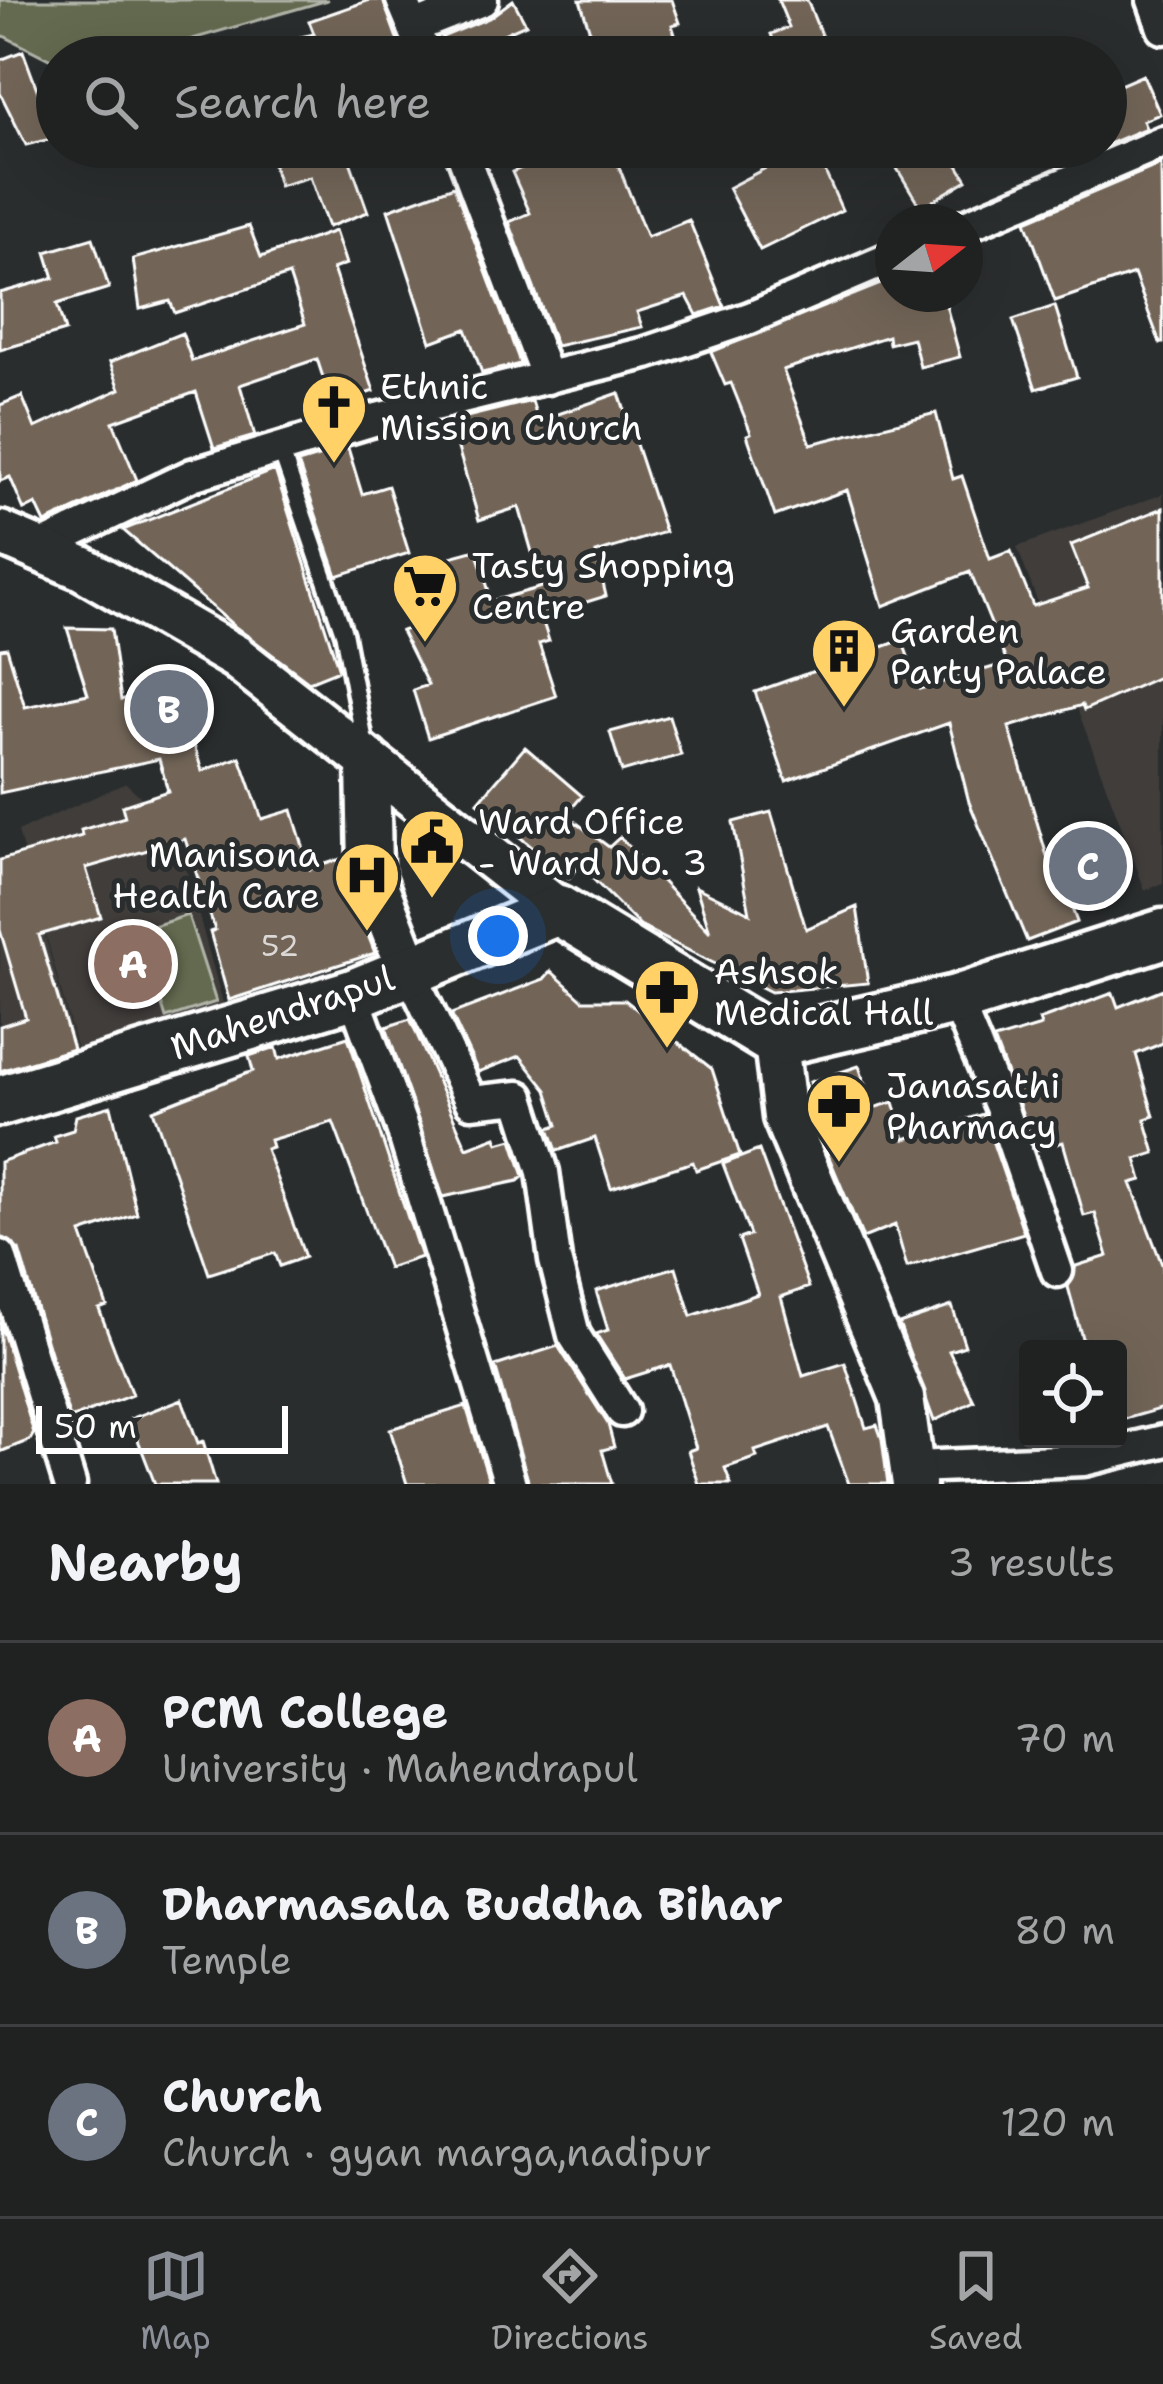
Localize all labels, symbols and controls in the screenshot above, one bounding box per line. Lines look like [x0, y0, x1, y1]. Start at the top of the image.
search box [36, 36, 1127, 168]
icon: search [78, 69, 144, 135]
text: Search here [174, 72, 431, 132]
north arrow [875, 204, 983, 312]
place label: Ethnic Mission Church [380, 362, 643, 452]
church icon: Ethnic Mission Church [299, 372, 369, 466]
place label: Tasty Shopping Centre [472, 541, 735, 631]
supermarket icon: Tasty Shopping Centre [390, 551, 460, 645]
place label: Garden Party Palace [890, 606, 1107, 696]
building icon: Garden Party Palace [809, 616, 879, 710]
pin: B [130, 664, 208, 754]
place label: Ward Office - Ward No. 3 [478, 797, 707, 887]
public building icon: Ward Office - Ward No. 3 [397, 807, 467, 901]
pin: C [1049, 821, 1127, 911]
place label: Manisona Health Care [113, 830, 320, 920]
hospital icon: Manisona Health Care [332, 840, 402, 934]
your location [468, 906, 528, 966]
pin: A [94, 919, 172, 1009]
house number: 52 [261, 925, 299, 966]
place label: Ashsok Medical Hall [714, 947, 933, 1037]
street label: Mahendrapul [164, 953, 400, 1072]
pharmacy icon: Ashsok Medical Hall [632, 957, 702, 1051]
place label: Janasathi Pharmacy [886, 1061, 1061, 1151]
pharmacy icon: Janasathi Pharmacy [804, 1071, 874, 1165]
map controls [1019, 1340, 1127, 1448]
button: locate [1019, 1340, 1127, 1448]
scale bar [36, 1400, 288, 1453]
text: 50 m [54, 1404, 137, 1449]
text: Nearby [48, 1528, 243, 1596]
text: 3 results [948, 1536, 1115, 1588]
text: PCM College [162, 1682, 448, 1742]
text: A [72, 1712, 102, 1764]
text: 70 m [1014, 1712, 1115, 1764]
text: University · Mahendrapul [162, 1742, 638, 1794]
text: Dharmasala Buddha Bihar [162, 1874, 783, 1934]
text: B [75, 1904, 99, 1956]
text: 80 m [1014, 1904, 1115, 1956]
text: Temple [162, 1934, 292, 1986]
text: Church [162, 2066, 323, 2126]
text: C [75, 2096, 99, 2148]
text: 120 m [1000, 2096, 1115, 2148]
text: Church · gyan marga,nadipur [162, 2126, 712, 2178]
tab: Map [140, 2243, 211, 2360]
tab: Directions [491, 2243, 649, 2360]
tab: Saved [929, 2243, 1023, 2360]

